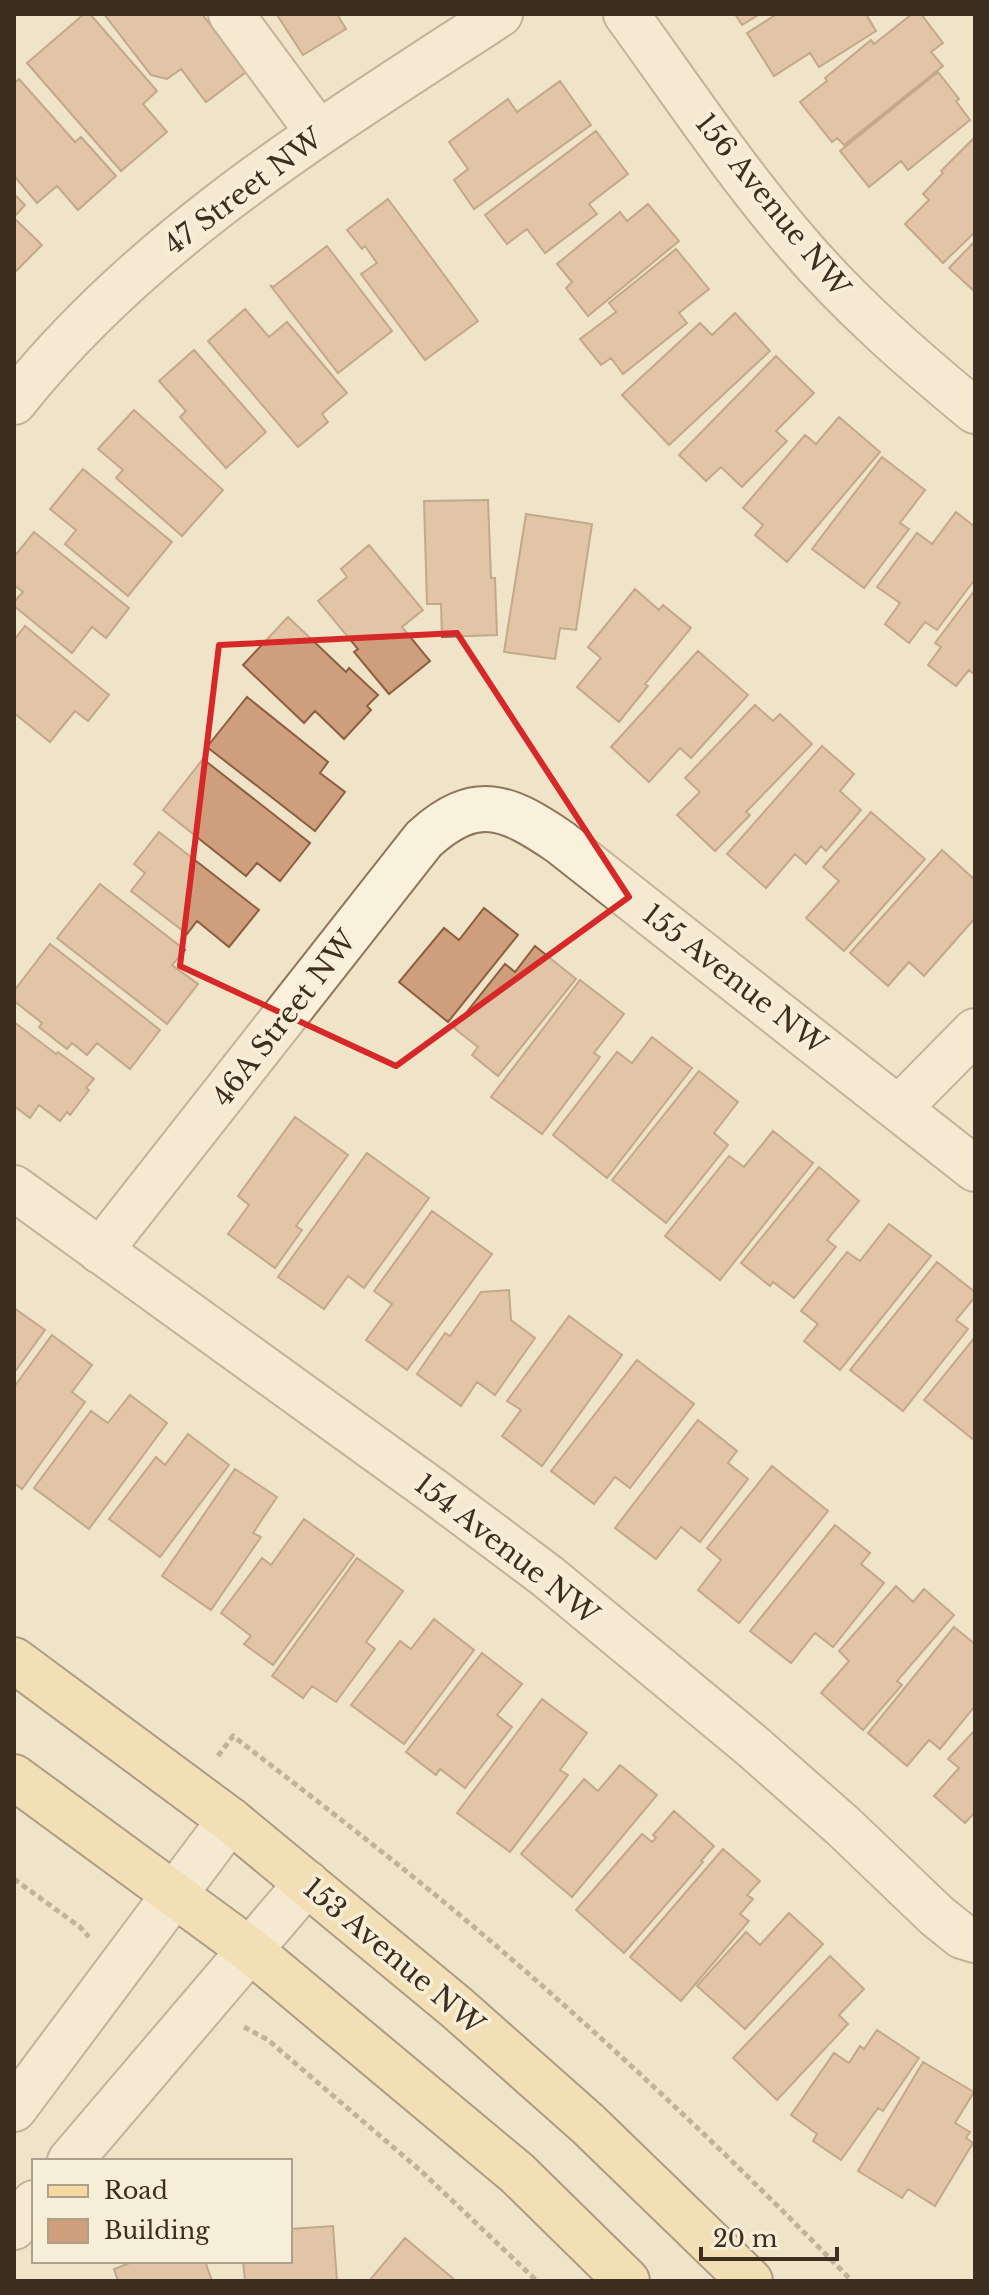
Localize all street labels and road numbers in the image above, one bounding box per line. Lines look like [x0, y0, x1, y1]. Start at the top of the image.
street label: 156 Avenue NW [688, 106, 858, 305]
street label: 47 Street NW [157, 120, 330, 262]
street label: 155 Avenue NW [636, 897, 835, 1063]
street label: 46A Street NW [205, 923, 365, 1113]
street label: 154 Avenue NW [407, 1466, 607, 1633]
street label: 153 Avenue NW [296, 1871, 492, 2043]

